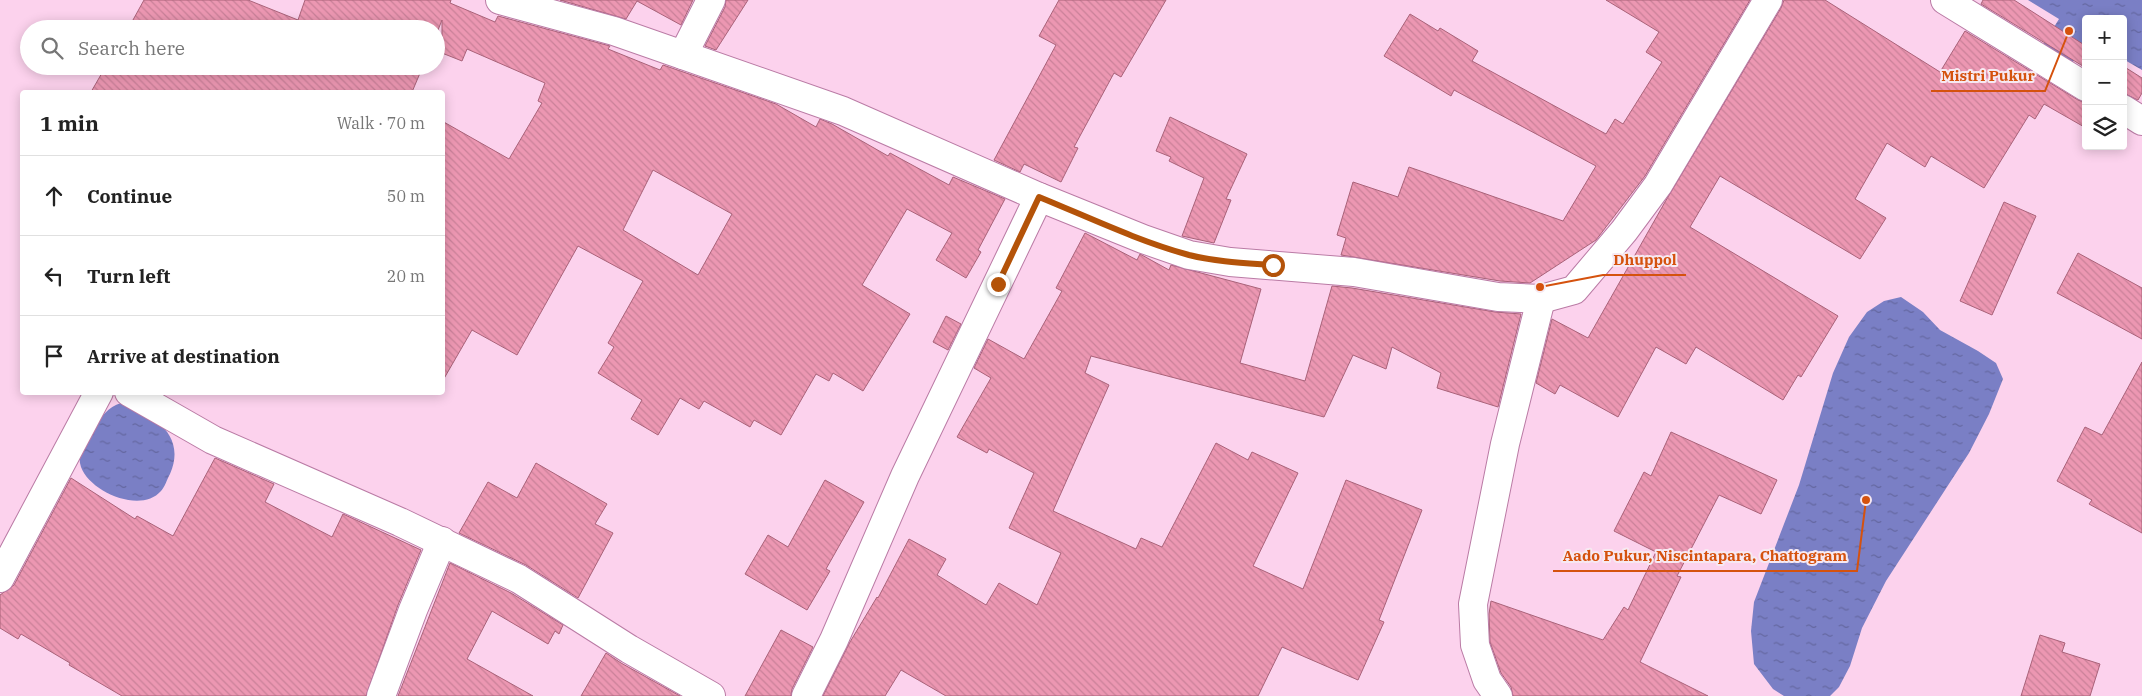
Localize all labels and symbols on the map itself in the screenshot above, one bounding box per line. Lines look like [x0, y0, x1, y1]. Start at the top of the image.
callout: Mistri Pukur [1931, 61, 2045, 91]
text: Mistri Pukur [1941, 66, 2035, 85]
callout: Dhuppol [1603, 245, 1686, 275]
text: Dhuppol [1613, 250, 1677, 269]
route start [1262, 254, 1285, 277]
route end [987, 273, 1010, 296]
callout: Aado Pukur, Niscintapara, Chattogram [1553, 541, 1857, 571]
text: Aado Pukur, Niscintapara, Chattogram [1563, 546, 1848, 565]

